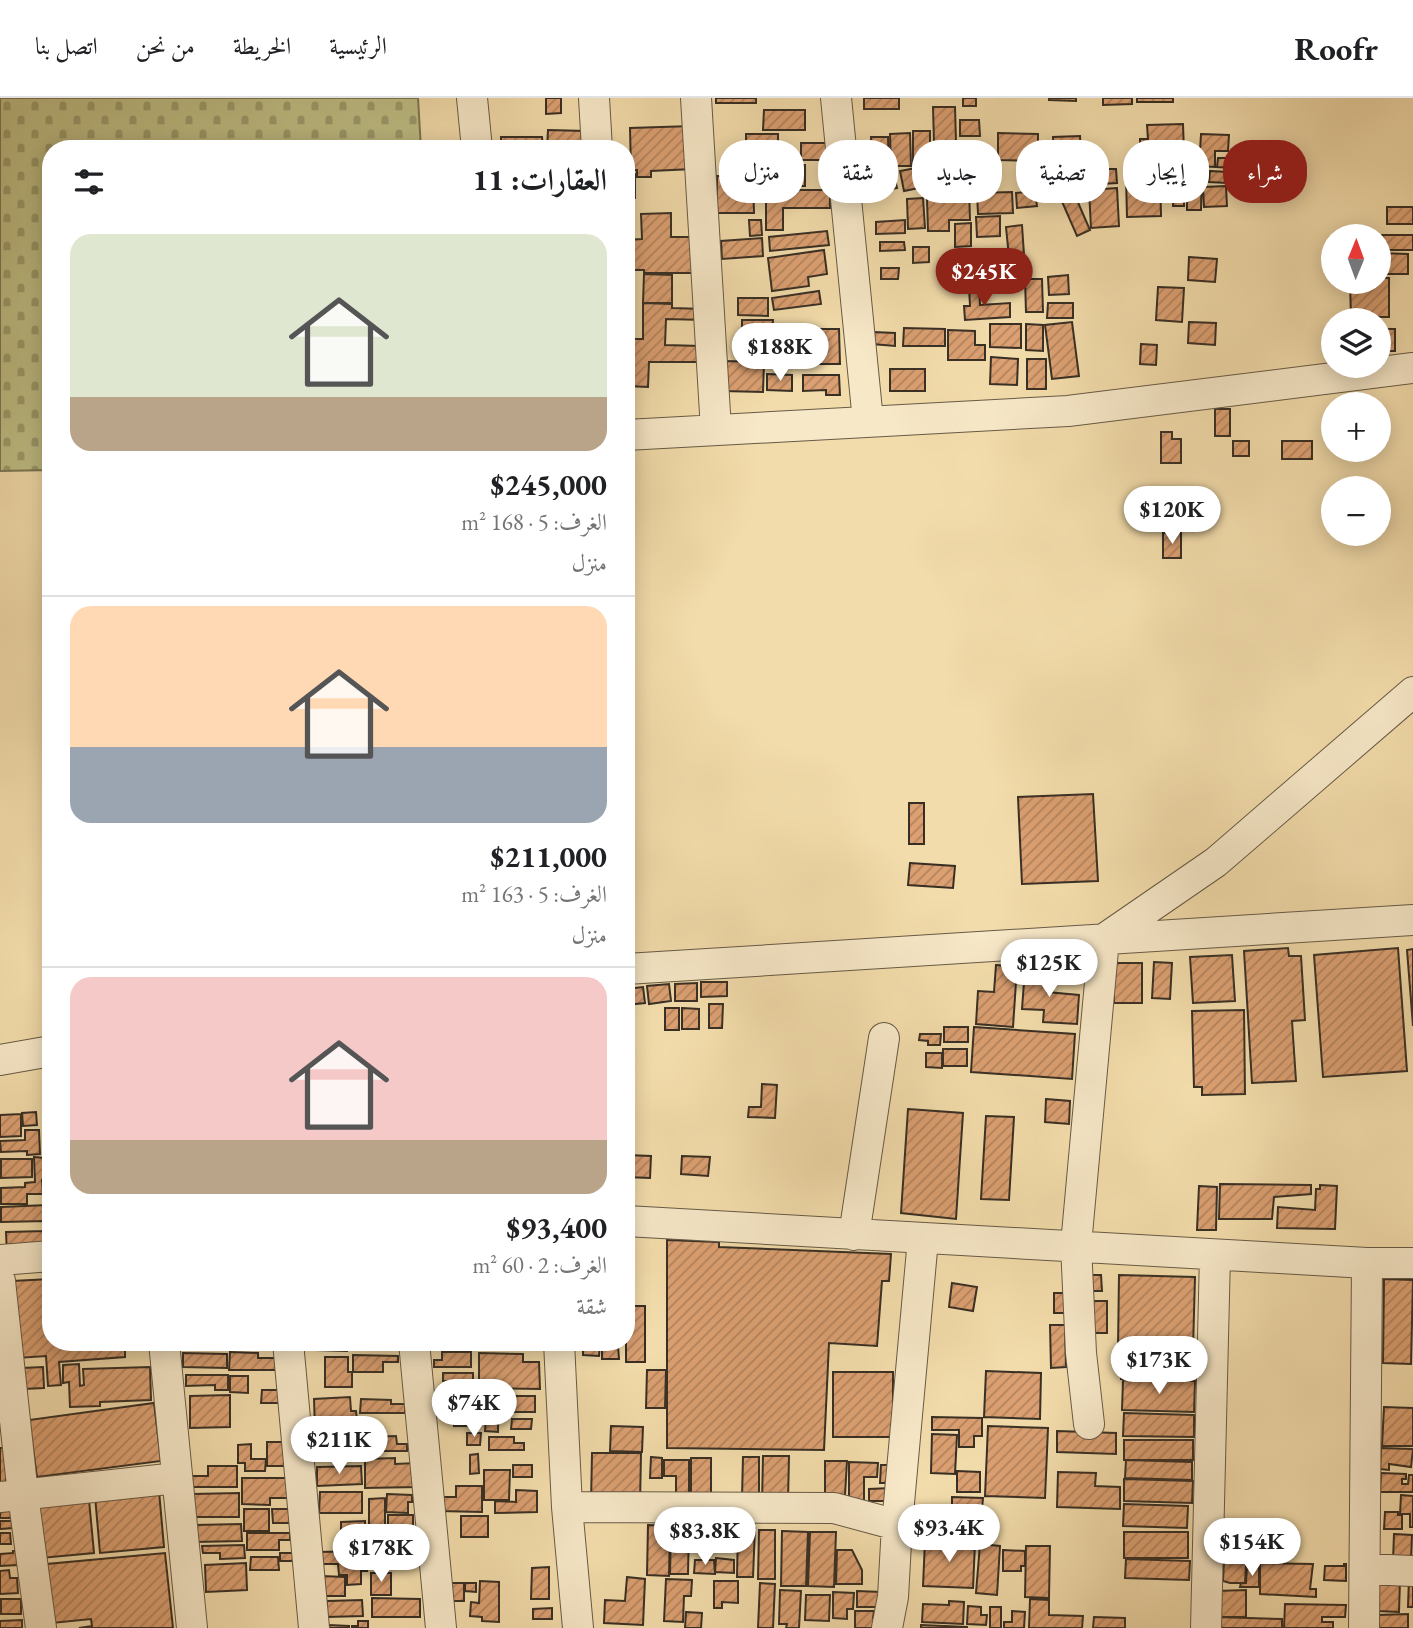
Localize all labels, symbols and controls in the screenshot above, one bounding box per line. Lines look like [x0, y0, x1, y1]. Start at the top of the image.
text: Roofr [1294, 27, 1378, 70]
text: اتصل بنا [35, 30, 98, 61]
text: من نحن [136, 30, 195, 61]
text: الخريطة [233, 30, 291, 61]
text: الرئيسية [329, 30, 387, 61]
chip: منزل [719, 140, 804, 203]
chip: شقة [818, 140, 898, 203]
chip: جديد [912, 140, 1002, 203]
chip: تصفية [1016, 140, 1109, 203]
chip: إيجار [1123, 140, 1209, 203]
chip: شراء [1223, 140, 1307, 203]
text: العقارات: 11 [472, 160, 607, 199]
icon: filters [70, 163, 108, 201]
north arrow [1321, 224, 1391, 294]
map controls [1321, 224, 1391, 546]
pin: $245K [935, 248, 1033, 308]
text: $245K [952, 256, 1016, 286]
icon: home [276, 279, 402, 405]
button: layers [1321, 308, 1391, 378]
pin: $188K [731, 324, 829, 383]
text: $188K [748, 331, 812, 361]
button: + [1321, 392, 1391, 462]
text: $245,000 [491, 465, 607, 504]
button: − [1321, 476, 1391, 546]
pin: $120K [1123, 486, 1221, 546]
text: $120K [1140, 494, 1204, 524]
text: الغرف: 5 · 168 m² [461, 507, 607, 537]
text: منزل [572, 548, 607, 578]
icon: home [276, 651, 402, 777]
text: $211,000 [491, 837, 607, 876]
text: الغرف: 5 · 163 m² [461, 879, 607, 909]
text: منزل [572, 920, 607, 950]
pin: $125K [1000, 940, 1098, 999]
text: $125K [1017, 947, 1081, 977]
icon: home [276, 1022, 402, 1148]
text: $93,400 [506, 1208, 607, 1247]
text: الغرف: 2 · 60 m² [472, 1250, 607, 1280]
text: شقة [577, 1291, 607, 1321]
pin: $173K [1110, 1336, 1208, 1396]
text: $173K [1127, 1344, 1191, 1374]
pin: $74K [433, 1380, 515, 1439]
text: $74K [448, 1387, 500, 1417]
pin: $211K [290, 1416, 388, 1476]
text: $211K [307, 1424, 371, 1454]
pin: $93.4K [892, 1504, 1006, 1564]
pin: $83.8K [648, 1508, 762, 1567]
text: $93.4K [914, 1512, 984, 1542]
text: $83.8K [670, 1515, 740, 1545]
pin: $154K [1203, 1518, 1301, 1578]
pin: $178K [332, 1524, 430, 1584]
text: $154K [1220, 1526, 1284, 1556]
text: $178K [349, 1532, 413, 1562]

